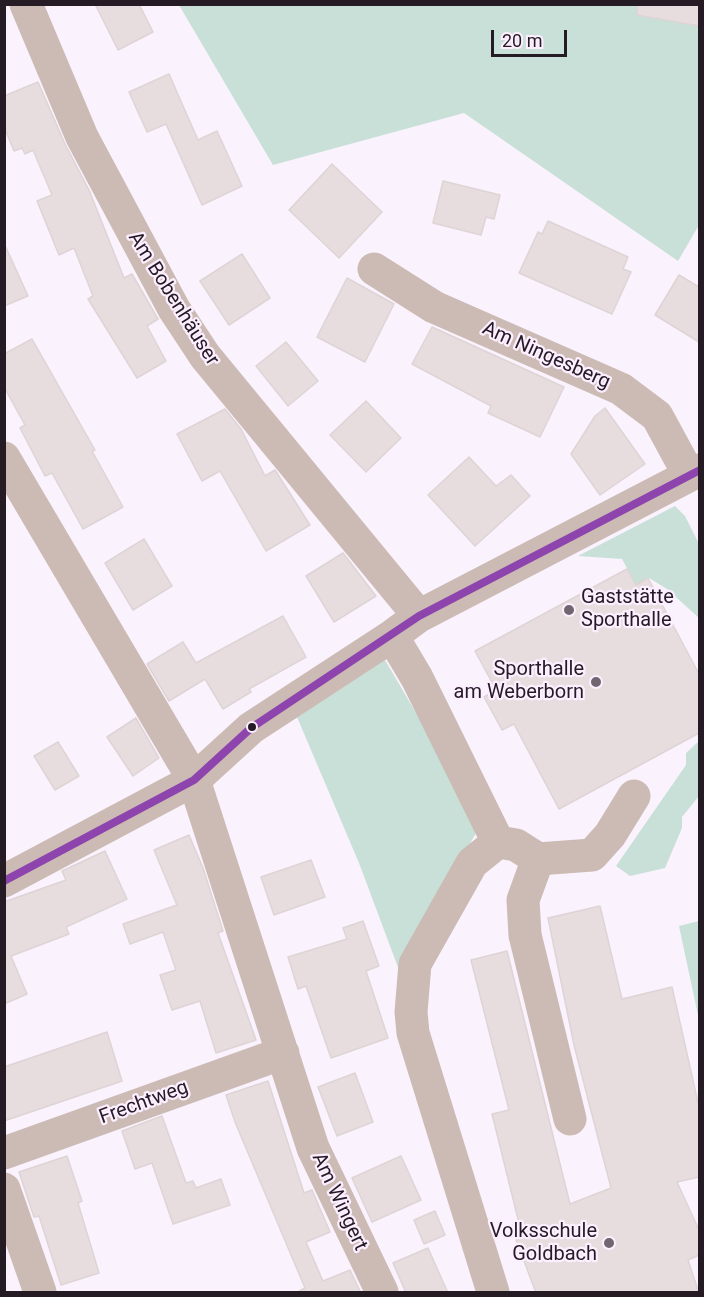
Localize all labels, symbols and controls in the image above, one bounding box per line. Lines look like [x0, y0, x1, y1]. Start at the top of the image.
scale bar [494, 18, 570, 56]
text: 20 m [502, 30, 542, 51]
street label: Am Bobenhäuser [122, 228, 224, 370]
street label: Am Ningesberg [478, 317, 614, 395]
place label: Gaststätte Sporthalle [581, 586, 674, 633]
marker: Gaststätte Sporthalle [562, 603, 576, 617]
place label: Sporthalle am Weberborn [454, 658, 584, 705]
marker: Sporthalle am Weberborn [589, 675, 603, 689]
unlabelled marker [246, 721, 258, 733]
street label: Frechtweg [96, 1076, 192, 1130]
street label: Am Wingert [306, 1149, 372, 1255]
place label: Volksschule Goldbach [490, 1220, 597, 1267]
marker: Volksschule Goldbach [602, 1236, 616, 1250]

